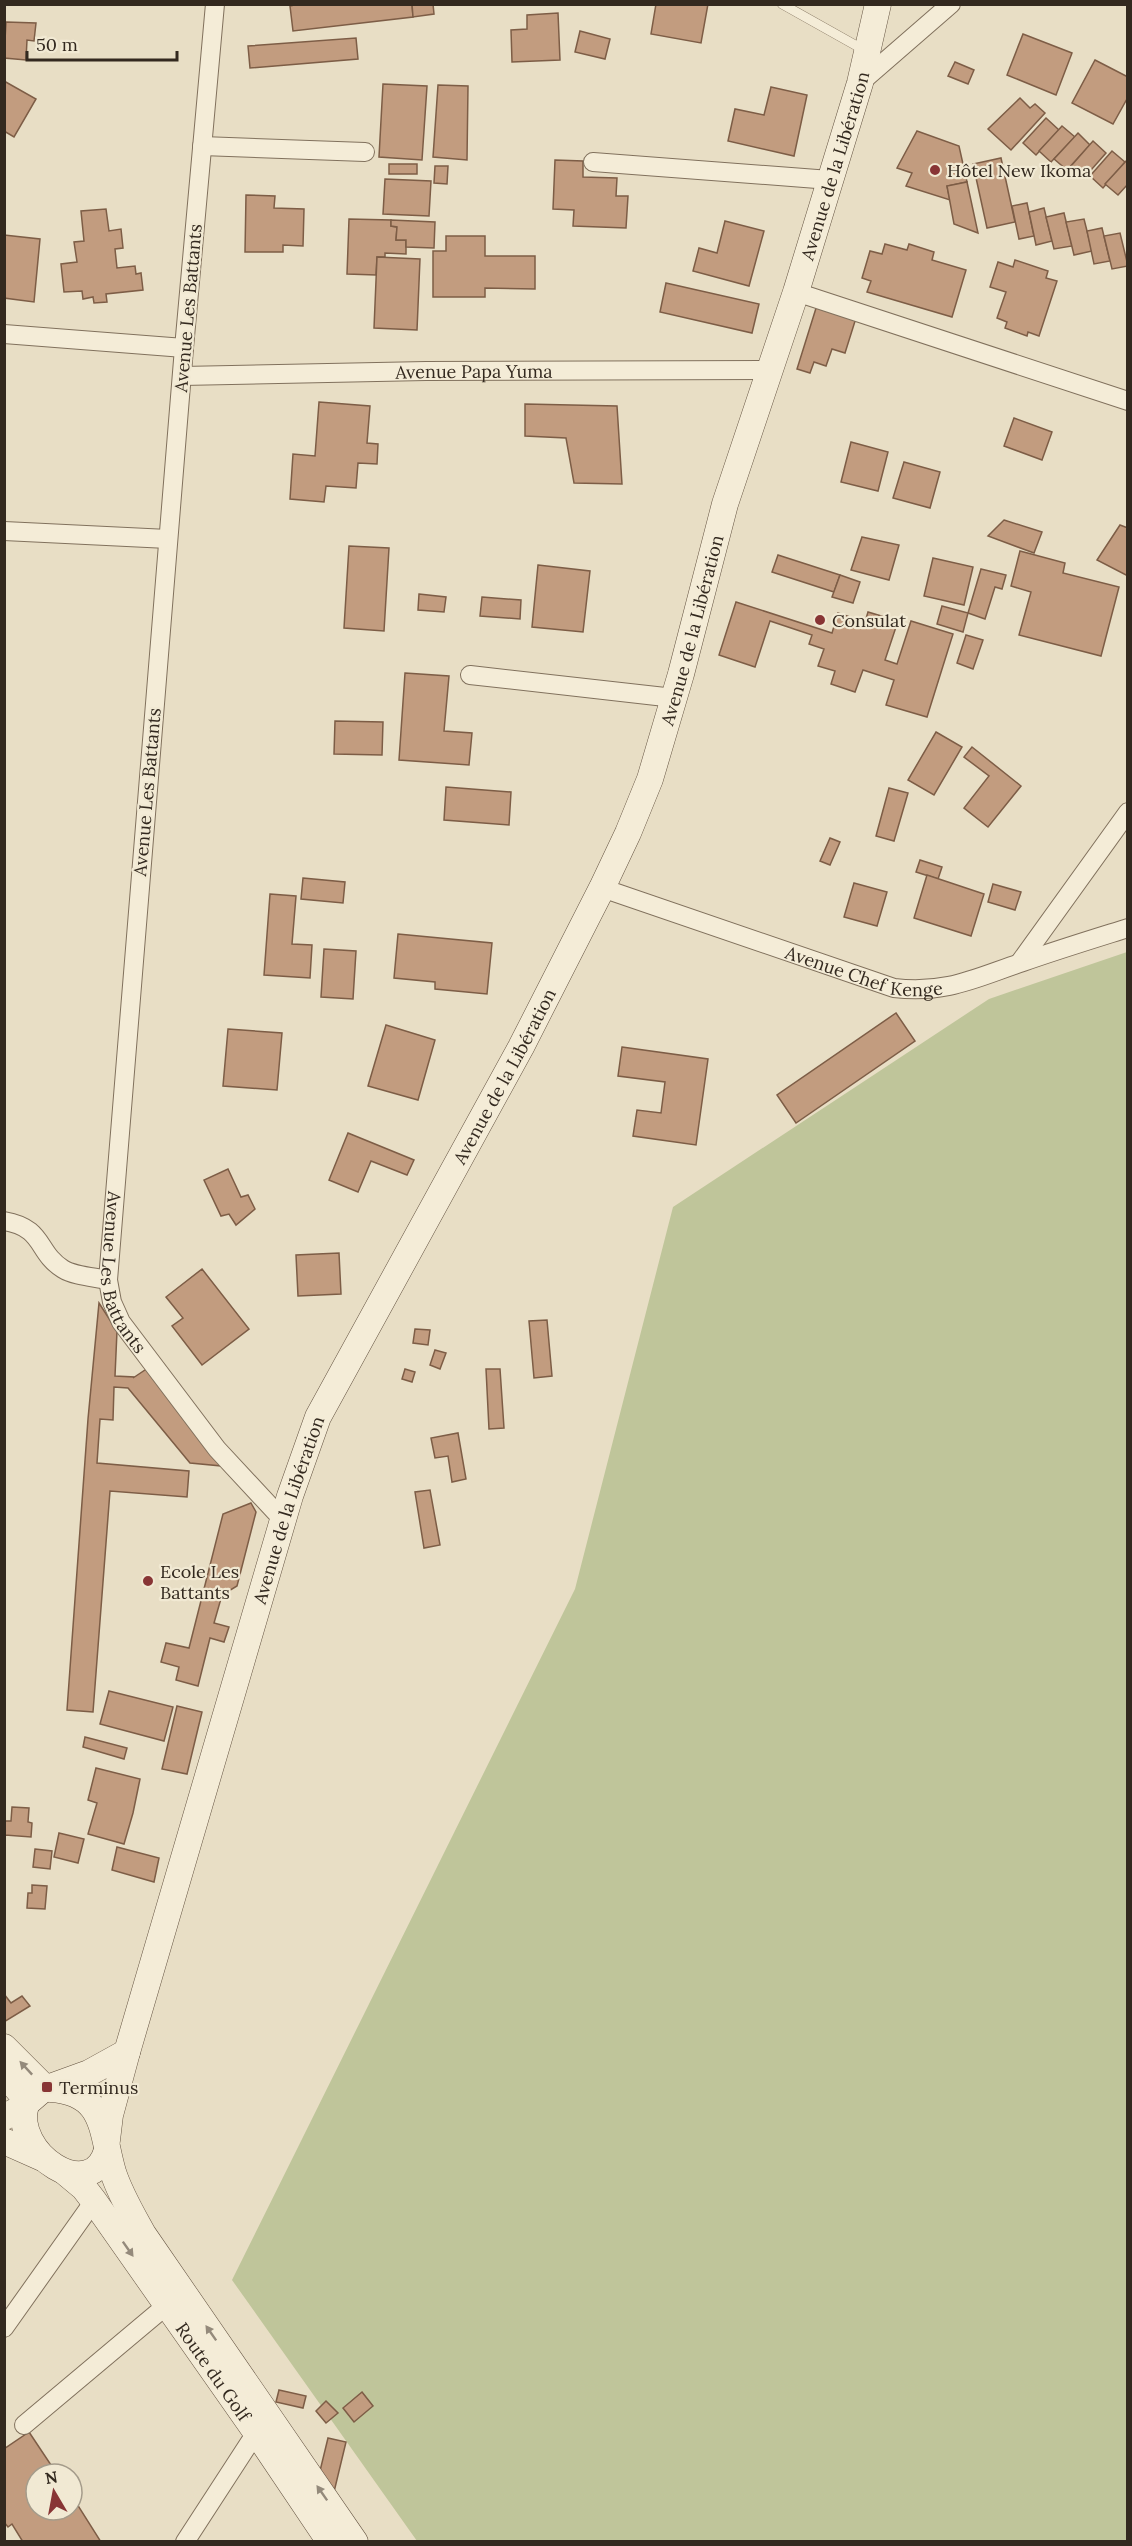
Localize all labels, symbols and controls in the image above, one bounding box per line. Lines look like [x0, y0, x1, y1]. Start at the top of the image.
scale bar [27, 24, 177, 62]
text: 50 m [36, 33, 78, 56]
street label: Avenue de la Libération [795, 69, 874, 264]
place label: Hôtel New Ikoma [947, 159, 1091, 182]
marker: Hôtel New Ikoma [928, 163, 942, 177]
street label: Avenue Les Battants [169, 223, 207, 394]
street label: Avenue Papa Yuma [394, 359, 553, 383]
street label: Avenue de la Libération [655, 532, 728, 729]
place label: Consulat [832, 609, 906, 632]
marker: Consulat [813, 613, 827, 627]
street label: Avenue Les Battants [128, 707, 166, 878]
street label: Avenue Chef Kenge [782, 940, 944, 1001]
street label: Avenue de la Libération [447, 984, 561, 1169]
street label: Avenue Les Battants [96, 1189, 152, 1357]
street label: Avenue de la Libération [247, 1413, 329, 1608]
place label: Ecole Les Battants [160, 1560, 239, 1604]
marker: Ecole Les Battants [141, 1574, 155, 1588]
one-way arrow [19, 2060, 33, 2075]
place label: Terminus [59, 2076, 138, 2099]
marker: Terminus [40, 2080, 54, 2094]
one-way arrow [122, 2241, 134, 2257]
street label: Route du Golf [171, 2318, 257, 2427]
one-way arrow [205, 2325, 217, 2341]
north arrow [24, 2462, 84, 2522]
text: N [44, 2466, 59, 2488]
one-way arrow [316, 2486, 328, 2502]

